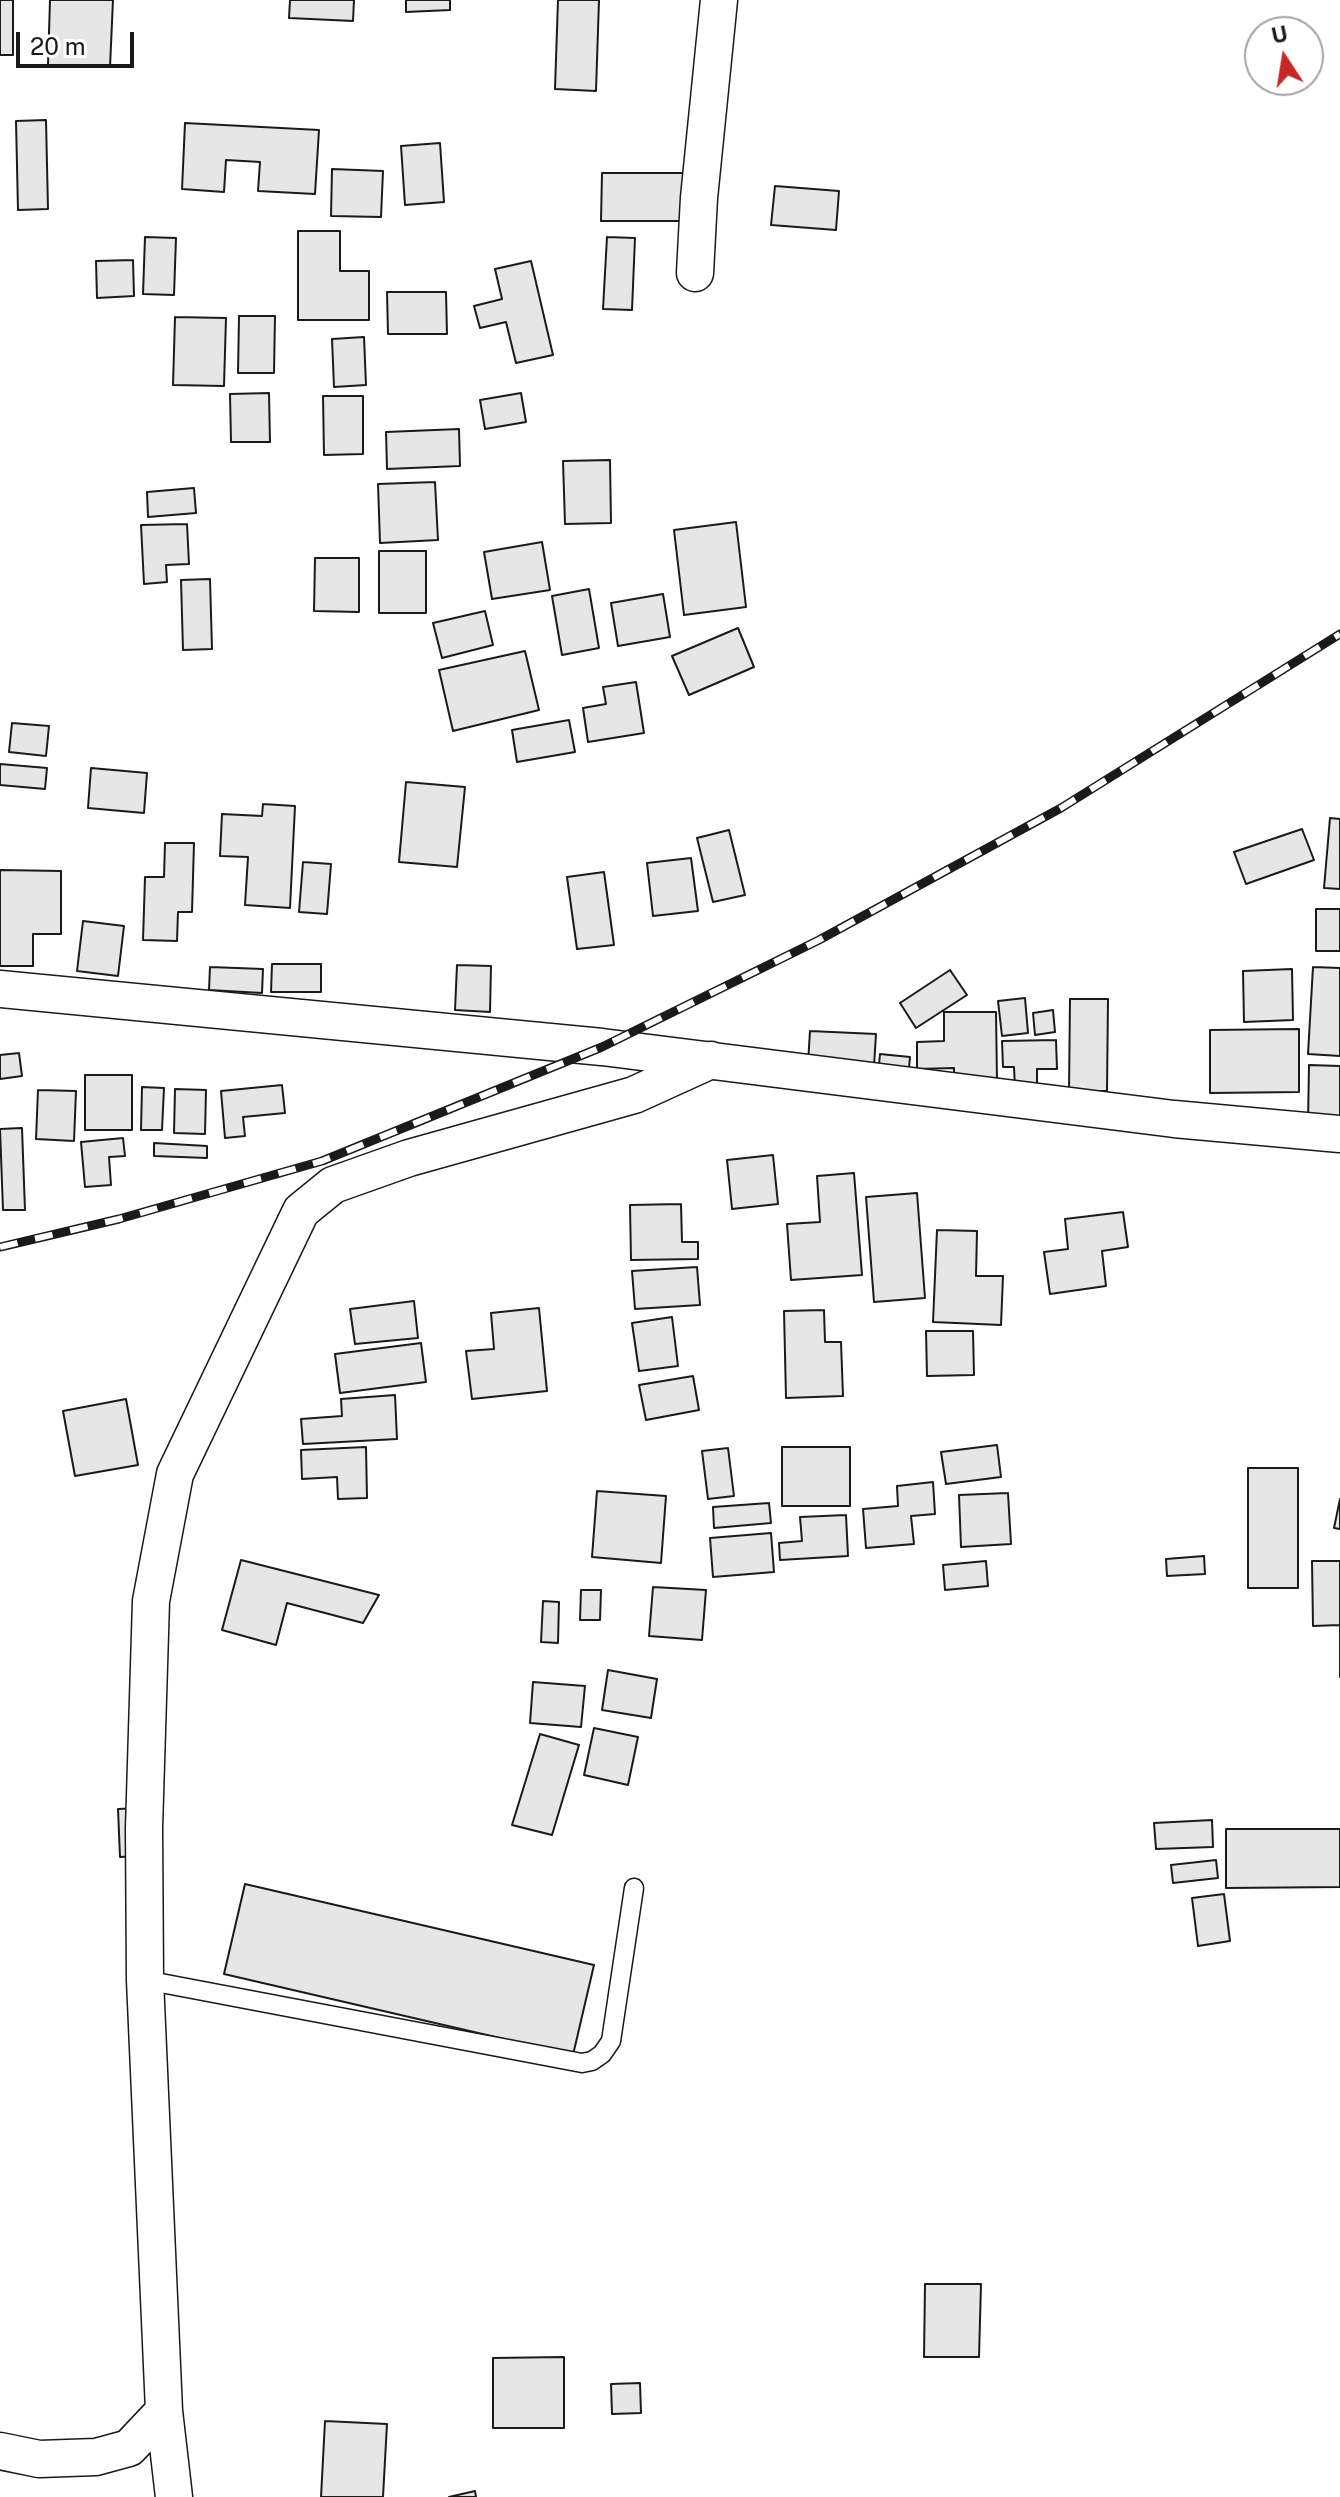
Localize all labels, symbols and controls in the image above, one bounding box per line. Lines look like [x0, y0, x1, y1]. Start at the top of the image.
scale bar [20, 16, 138, 66]
north arrow [1244, 16, 1324, 96]
text: U [1269, 20, 1290, 49]
text: 20 m [30, 32, 86, 60]

